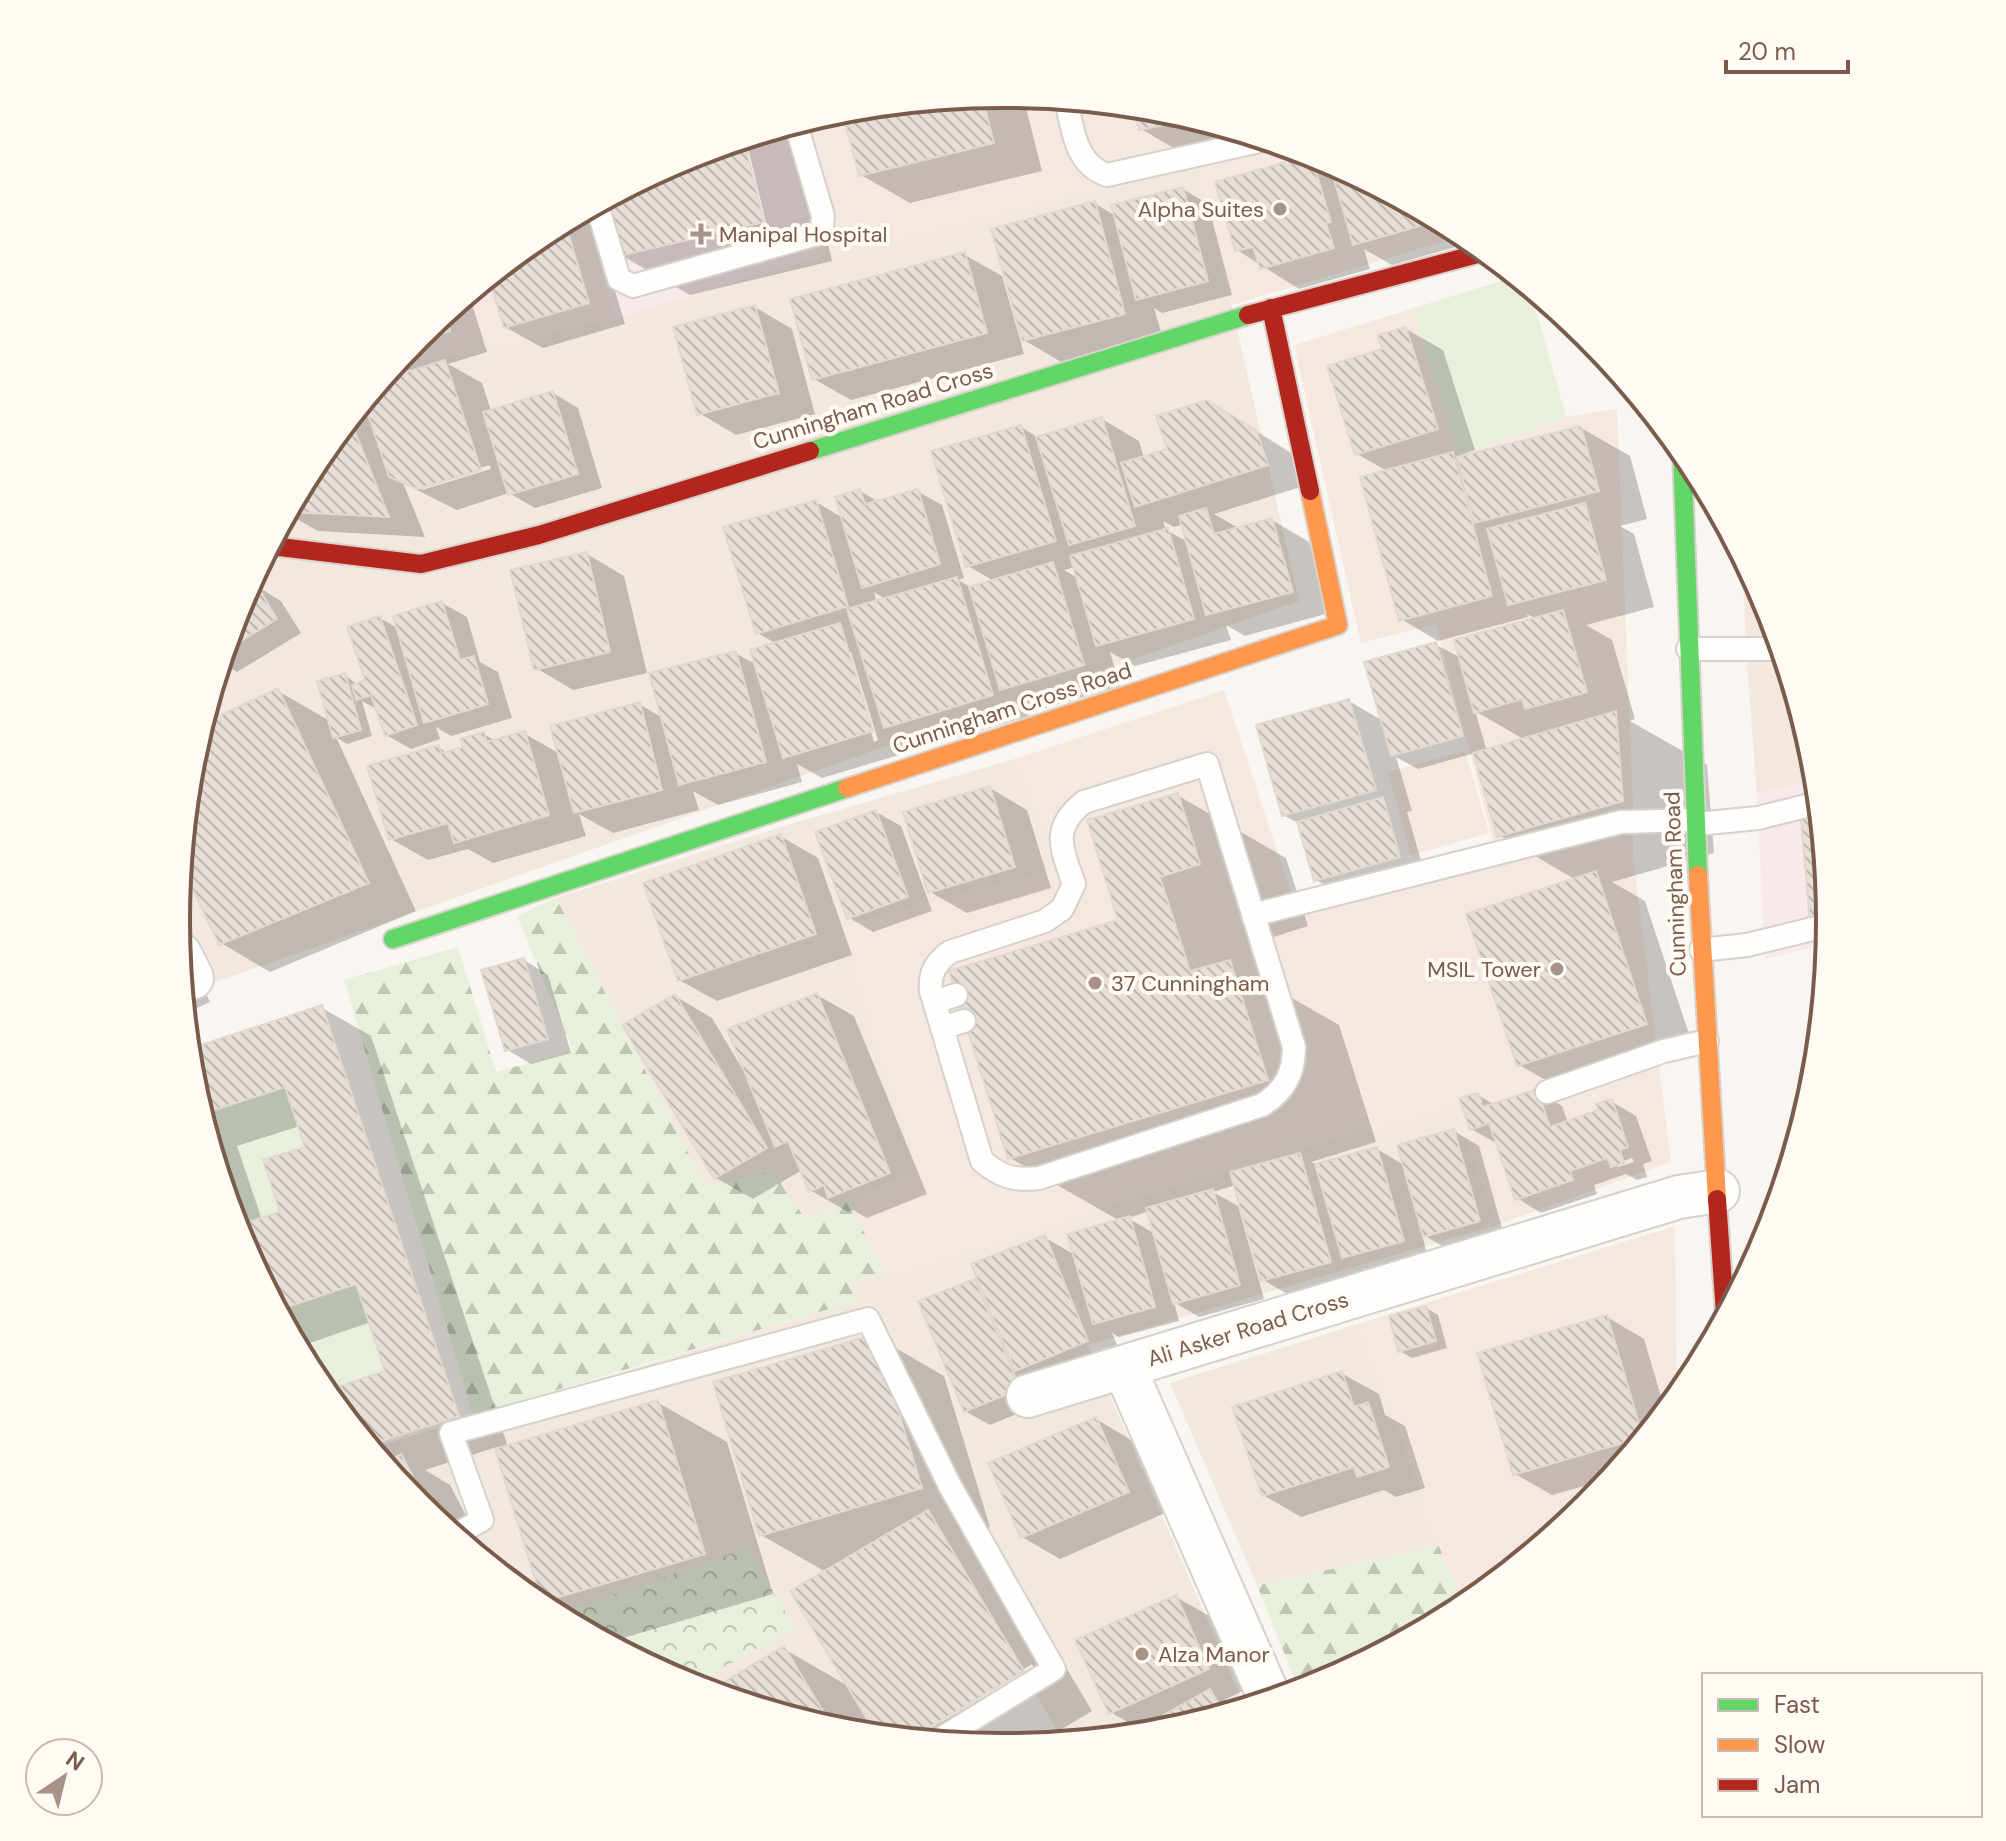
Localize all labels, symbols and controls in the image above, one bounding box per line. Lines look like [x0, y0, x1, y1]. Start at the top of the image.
scale bar [1726, 24, 1848, 74]
text: 20 m [1738, 36, 1796, 67]
place label: Alpha Suites [1138, 195, 1264, 224]
marker: Alpha Suites [1271, 200, 1289, 218]
place label: Manipal Hospital [719, 220, 888, 249]
marker: Manipal Hospital [690, 223, 712, 245]
street label: Cunningham Road Cross [749, 356, 997, 456]
street label: Cunningham Cross Road [889, 656, 1135, 760]
street label: Cunningham Road [1657, 791, 1693, 977]
place label: MSIL Tower [1427, 955, 1541, 984]
marker: MSIL Tower [1548, 960, 1566, 978]
place label: 37 Cunningham [1111, 969, 1269, 998]
marker: 37 Cunningham [1086, 974, 1104, 992]
street label: Ali Asker Road Cross [1144, 1285, 1352, 1373]
place label: Alza Manor [1158, 1640, 1270, 1669]
marker: Alza Manor [1133, 1645, 1151, 1663]
legend [1702, 1673, 1982, 1817]
text: Fast [1774, 1689, 1820, 1720]
text: Slow [1774, 1729, 1825, 1760]
north arrow [24, 1737, 104, 1817]
text: N [60, 1745, 90, 1778]
text: Jam [1774, 1769, 1820, 1800]

